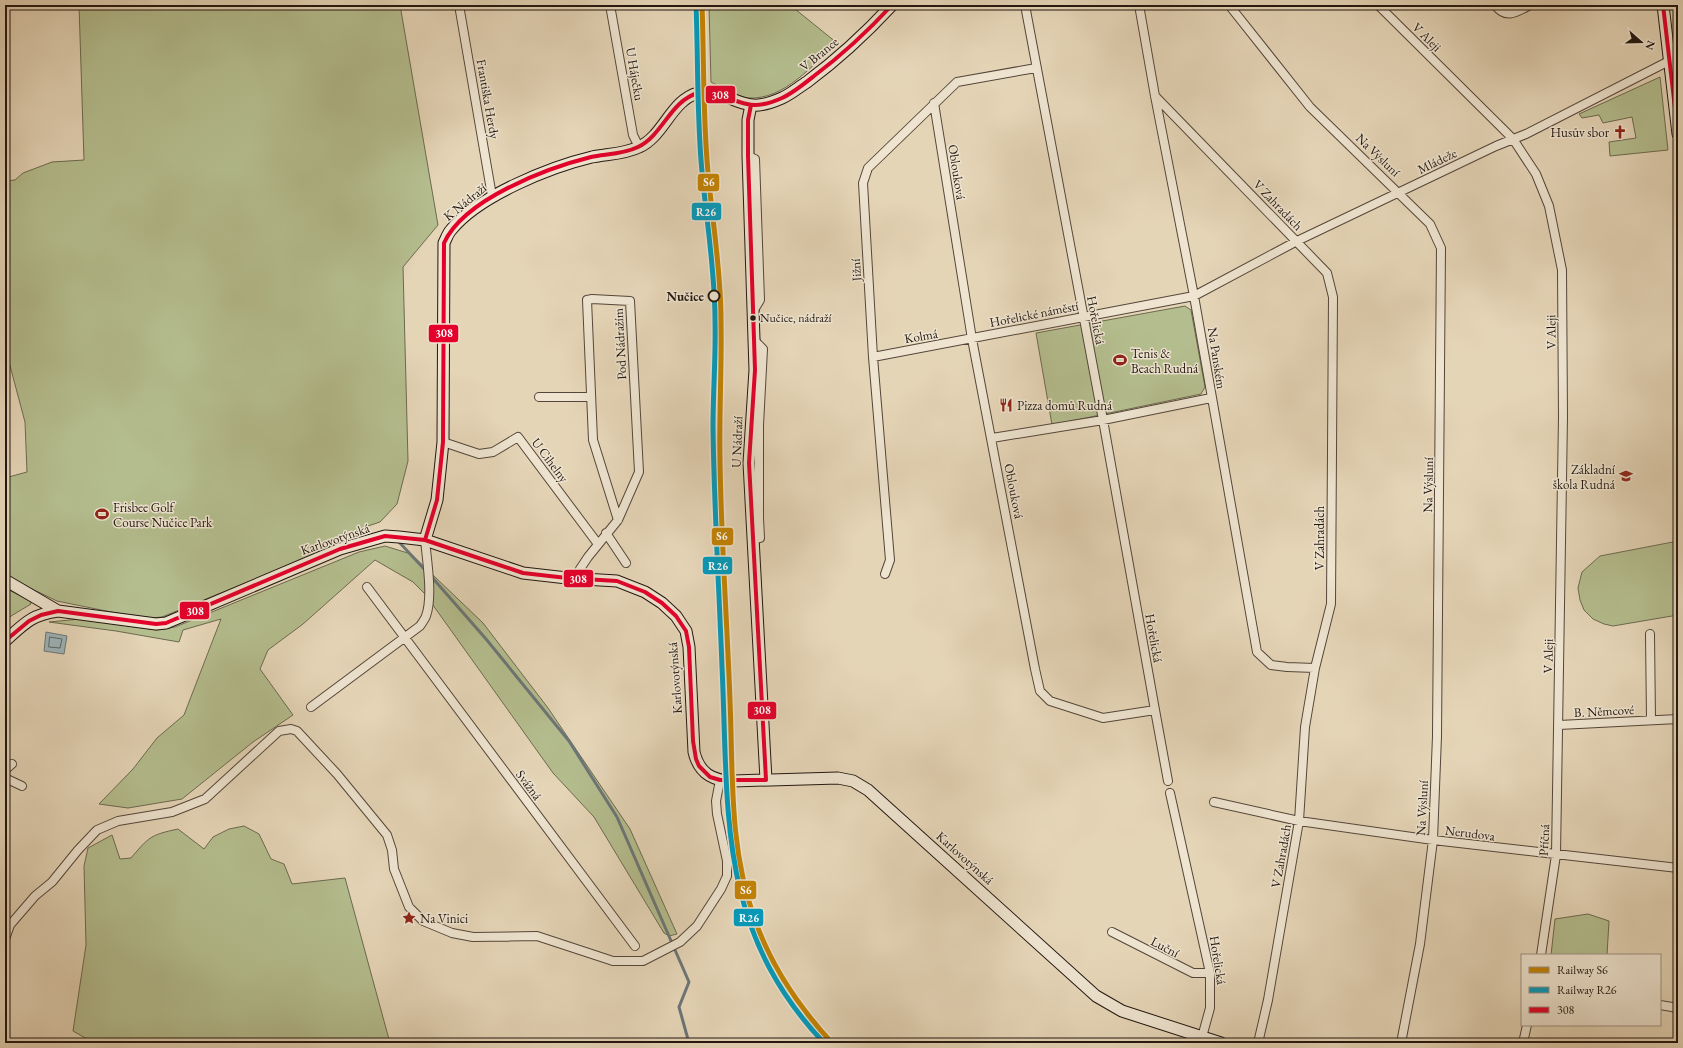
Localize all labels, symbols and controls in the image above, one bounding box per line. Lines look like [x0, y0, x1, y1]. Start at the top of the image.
street label: V Aleji [1409, 19, 1445, 55]
north arrow [1621, 22, 1661, 62]
street label: V Brance [796, 33, 842, 75]
text: N [1642, 39, 1658, 52]
street label: U Háječku [622, 46, 648, 102]
street label: Františka Herdy [473, 58, 503, 140]
line badge: 308 [705, 85, 736, 104]
text: 308 [711, 88, 729, 102]
place label: Husův sbor [1551, 124, 1610, 141]
church icon: Husův sbor [1612, 124, 1628, 140]
street label: Na Výsluní [1352, 130, 1404, 181]
street label: Oblouková [944, 143, 970, 202]
street label: Mládeže [1415, 144, 1459, 178]
line badge: S6 [697, 173, 720, 192]
text: S6 [703, 175, 715, 189]
street label: V Zahradách [1250, 176, 1307, 234]
street label: K Nádraží [440, 179, 491, 225]
line badge: R26 [691, 202, 722, 221]
text: R26 [696, 205, 716, 219]
street label: Jižní [847, 257, 865, 283]
place label: Nučice [666, 288, 705, 305]
marker: Nučice [707, 289, 721, 303]
street label: Hořelická [1083, 294, 1109, 347]
street label: Hořelické náměstí [988, 297, 1081, 331]
street label: Pod Nádražím [610, 308, 630, 380]
place label: Nučice, nádraží [760, 310, 831, 326]
marker: Nučice, nádraží [748, 313, 758, 323]
street label: V Aleji [1542, 315, 1560, 349]
line badge: 308 [428, 324, 459, 343]
street label: Kolmá [903, 325, 940, 347]
text: 308 [435, 326, 453, 340]
street label: Na Panském [1204, 326, 1230, 390]
place label: Tenis & Beach Rudná [1131, 345, 1199, 377]
sports icon: Tenis & Beach Rudná [1112, 352, 1128, 368]
restaurant icon: Pizza domů Rudná [998, 397, 1014, 413]
place label: Pizza domů Rudná [1017, 397, 1113, 414]
street label: U Nádraží [728, 415, 746, 468]
street label: U Cihelny [528, 434, 572, 486]
street label: Na Výsluní [1419, 456, 1437, 513]
place label: Základní škola Rudná [1553, 461, 1616, 493]
street label: Oblouková [1000, 462, 1028, 521]
school or university icon: Základní škola Rudná [1618, 468, 1634, 484]
place label: Frisbee Golf Course Nučice Park [113, 499, 213, 531]
sports icon: Frisbee Golf Course Nučice Park [94, 506, 110, 522]
street label: V Zahradách [1311, 506, 1328, 570]
street label: Karlovotýnská [298, 519, 372, 559]
line badge: S6 [711, 527, 734, 546]
text: S6 [716, 529, 728, 543]
line badge: R26 [702, 556, 733, 575]
text: R26 [708, 559, 728, 573]
line badge: 308 [563, 569, 594, 588]
text: 308 [569, 572, 587, 586]
line badge: 308 [179, 601, 210, 620]
text: 308 [186, 604, 204, 618]
street label: Hořelická [1141, 612, 1167, 665]
street label: V Aleji [1539, 639, 1557, 673]
street label: Karlovotýnská [664, 641, 686, 714]
line badge: 308 [747, 701, 777, 720]
street label: B. Němcové [1573, 701, 1635, 721]
text: 308 [753, 703, 771, 717]
street label: Svážná [512, 767, 546, 804]
street label: Na Výsluní [1412, 779, 1432, 836]
street label: Nerudova [1444, 822, 1497, 845]
street label: V Zahradách [1267, 823, 1295, 889]
street label: Příčná [1535, 823, 1553, 856]
street label: Karlovotýnská [933, 828, 998, 889]
line badge: S6 [734, 880, 757, 900]
text: S6 [740, 883, 752, 897]
line badge: R26 [733, 908, 764, 927]
place icon: Na Vinici [401, 910, 417, 926]
place label: Na Vinici [420, 910, 468, 927]
text: R26 [739, 911, 759, 925]
street label: Luční [1148, 933, 1183, 962]
street label: Hořelická [1206, 934, 1230, 986]
legend [1521, 954, 1661, 1026]
text: Railway S6 [1557, 962, 1608, 978]
text: Railway R26 [1557, 982, 1617, 998]
text: 308 [1557, 1002, 1575, 1018]

